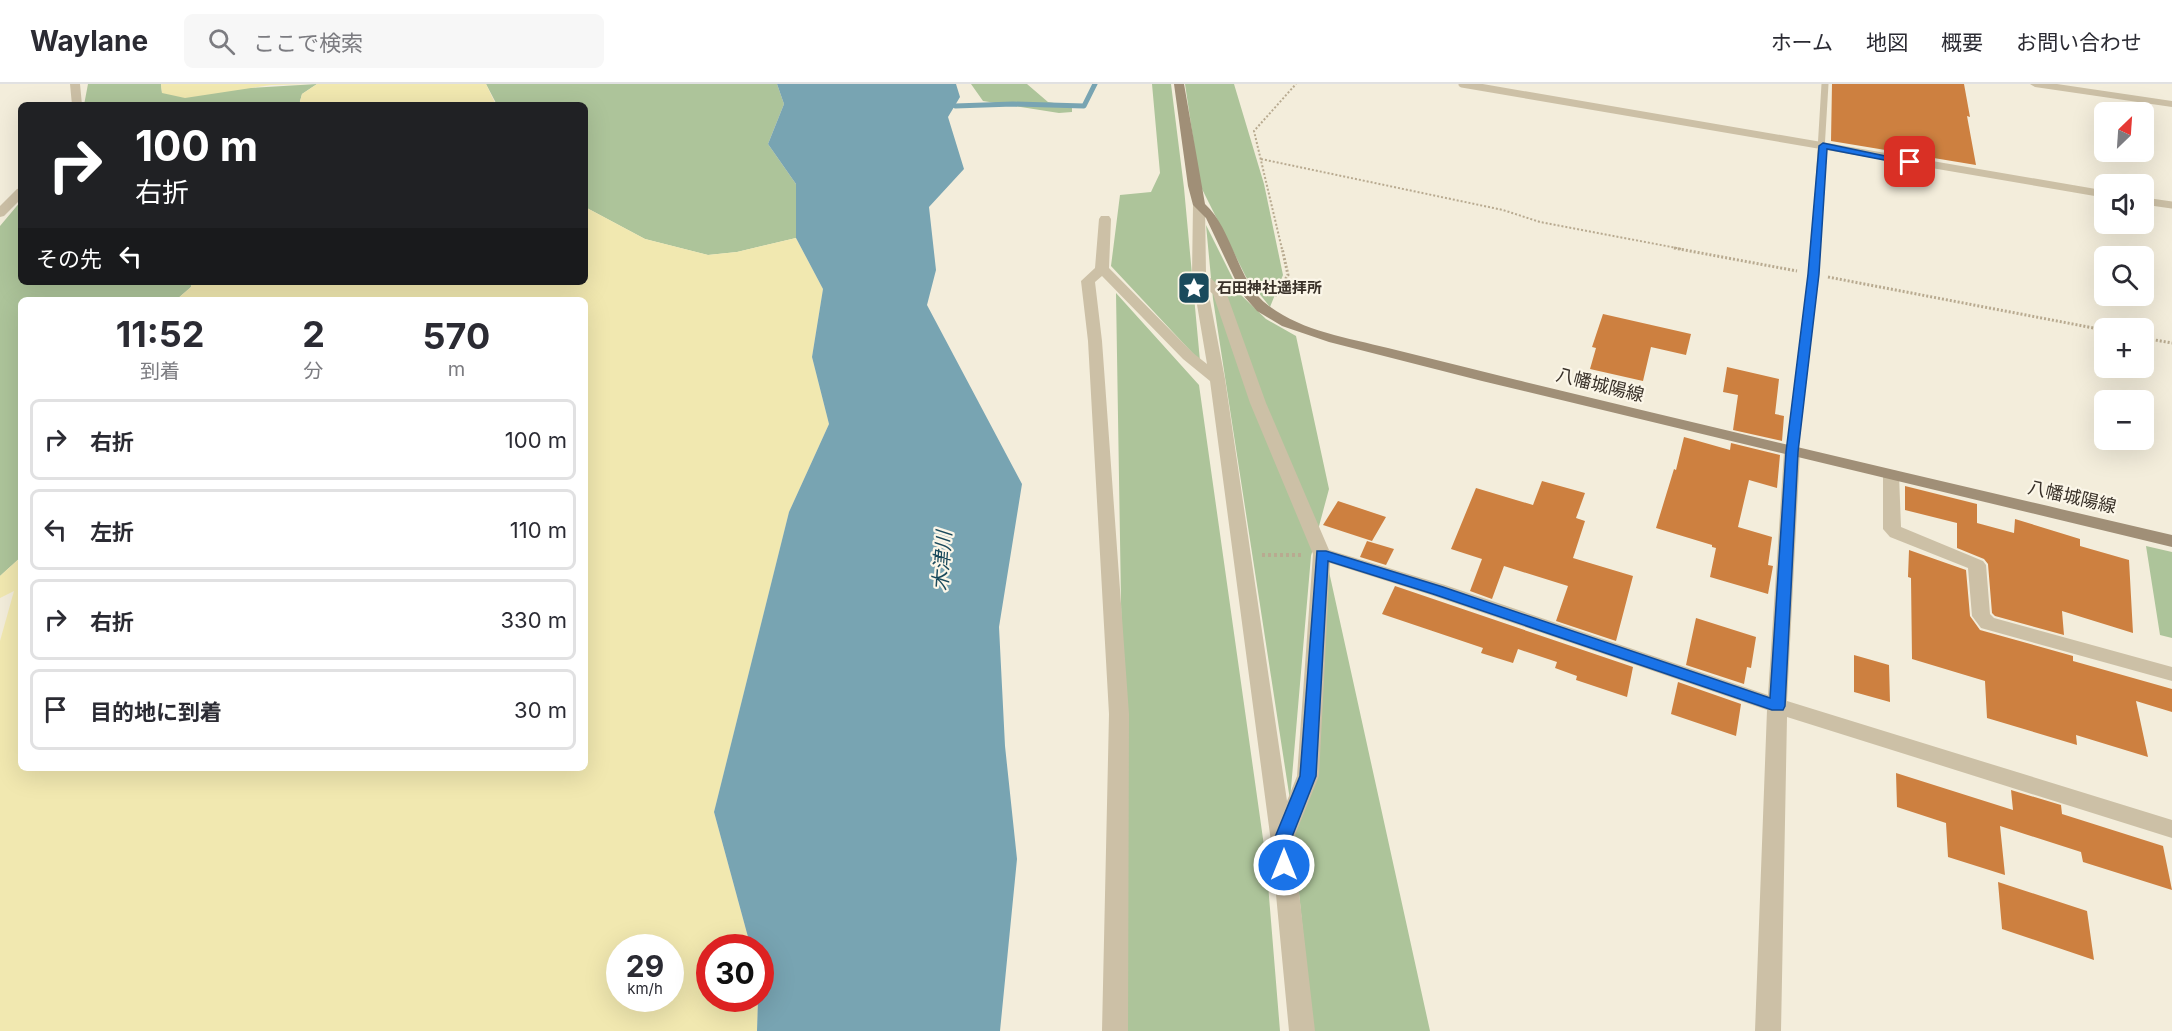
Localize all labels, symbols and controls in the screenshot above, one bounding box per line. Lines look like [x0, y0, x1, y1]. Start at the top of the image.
search box [184, 14, 604, 68]
text: Waylane [30, 24, 148, 58]
icon: search [205, 25, 238, 58]
text: ここで検索 [253, 30, 363, 56]
text: ホーム [1771, 30, 1833, 55]
text: 地図 [1866, 30, 1908, 55]
text: 概要 [1941, 30, 1983, 55]
text: お問い合わせ [2016, 30, 2142, 55]
north arrow [2094, 102, 2154, 162]
map controls [2094, 102, 2154, 450]
text: 100 m [135, 120, 258, 171]
icon: right [36, 126, 114, 204]
pin [1884, 136, 1935, 187]
icon: arrive [1893, 145, 1926, 178]
button: sound [2094, 174, 2154, 234]
text: 右折 [135, 176, 189, 209]
icon: left [114, 240, 147, 273]
text: その先 [36, 246, 102, 272]
button: search [2094, 246, 2154, 306]
place icon: 石田神社遥拝所 [1176, 270, 1212, 306]
place label: 石田神社遥拝所 [1217, 278, 1322, 297]
text: 11:52 [116, 312, 204, 356]
text: 2 [302, 312, 325, 356]
text: 570 [423, 314, 490, 358]
button: + [2094, 318, 2154, 378]
text: m [448, 357, 465, 381]
text: 到着 [140, 359, 180, 383]
text: 分 [304, 359, 324, 383]
street label: 八幡城陽線 [1554, 363, 1646, 406]
button: − [2094, 390, 2154, 450]
icon: right [39, 423, 72, 456]
text: 100 m [505, 427, 567, 453]
text: 右折 [90, 429, 134, 455]
street label: 八幡城陽線 [2026, 476, 2118, 517]
icon: left [39, 513, 72, 546]
text: 110 m [510, 517, 567, 543]
text: 左折 [90, 519, 134, 545]
water label: 木津川 [928, 528, 956, 592]
icon: right [39, 603, 72, 636]
text: 330 m [500, 607, 567, 633]
text: 右折 [90, 609, 134, 635]
icon: arrive [39, 693, 72, 726]
text: 30 m [514, 697, 567, 723]
text: 目的地に到着 [90, 699, 222, 725]
position arrow [1252, 833, 1316, 897]
speed limit sign: 30 [696, 934, 774, 1012]
text: 29 [626, 948, 664, 984]
text: km/h [627, 979, 663, 998]

